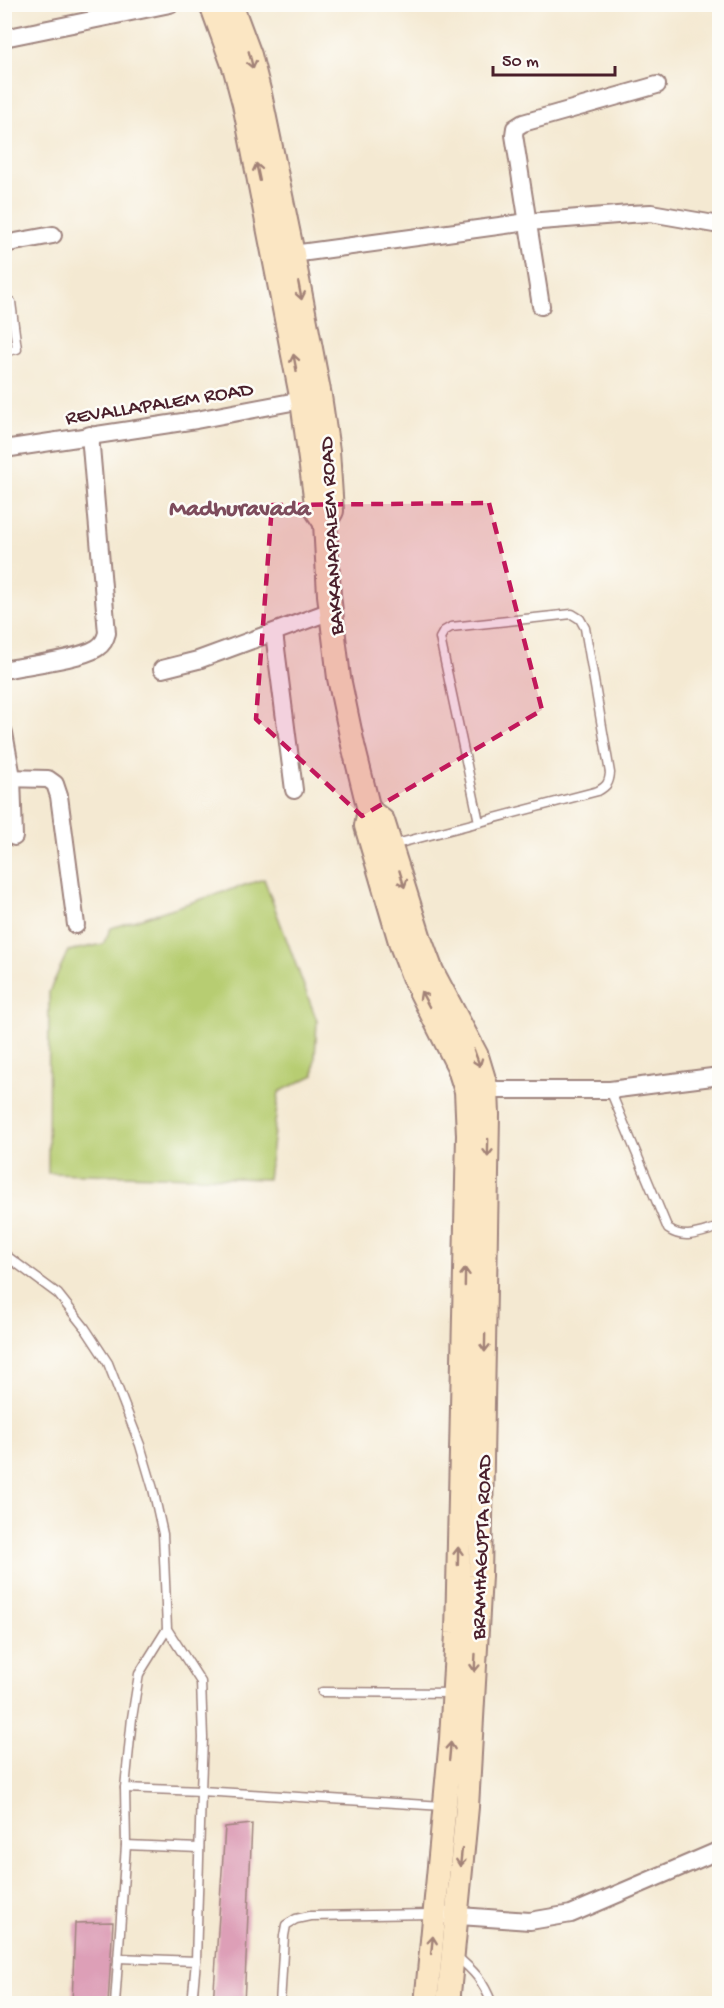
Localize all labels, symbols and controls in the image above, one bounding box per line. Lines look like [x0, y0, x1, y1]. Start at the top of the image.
scale bar [493, 39, 614, 77]
one-way arrow [246, 50, 257, 69]
text: 50 m [502, 52, 539, 73]
one-way arrow [252, 162, 263, 182]
one-way arrow [295, 281, 306, 301]
one-way arrow [289, 354, 300, 374]
street label: REVALLAPALEM ROAD [64, 378, 256, 433]
street label: BAKKANAPALEM ROAD [316, 436, 351, 637]
district label: Madhuravada [169, 496, 312, 525]
one-way arrow [397, 869, 408, 888]
one-way arrow [419, 991, 431, 1008]
one-way arrow [473, 1049, 484, 1067]
one-way arrow [482, 1137, 494, 1157]
one-way arrow [460, 1268, 471, 1288]
one-way arrow [479, 1332, 491, 1352]
street label: BRAMHAGUPTA ROAD [468, 1454, 499, 1641]
one-way arrow [453, 1547, 464, 1567]
one-way arrow [469, 1653, 480, 1673]
one-way arrow [445, 1742, 456, 1762]
one-way arrow [455, 1847, 466, 1867]
one-way arrow [427, 1936, 438, 1956]

